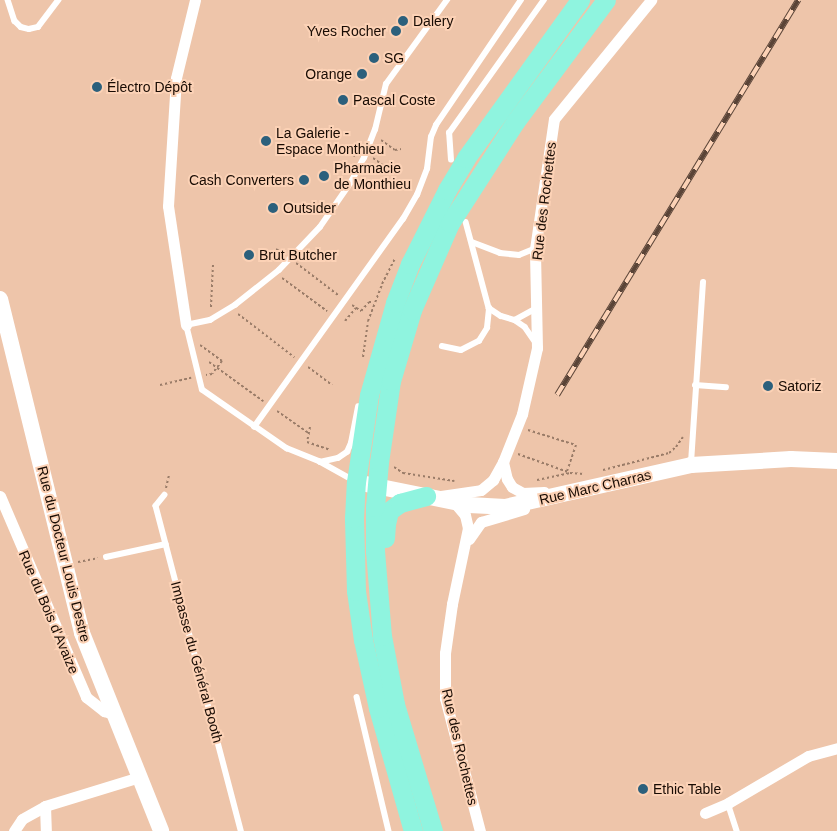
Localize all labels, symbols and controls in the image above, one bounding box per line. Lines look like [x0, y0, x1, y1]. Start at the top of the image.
place label: Dalery [413, 13, 453, 29]
marker: Dalery [397, 15, 409, 27]
place label: Yves Rocher [307, 23, 386, 39]
marker: Yves Rocher [390, 25, 402, 37]
place label: SG [384, 50, 404, 66]
marker: SG [368, 52, 380, 64]
place label: Orange [305, 66, 352, 82]
marker: Orange [356, 68, 368, 80]
place label: Électro Dépôt [107, 79, 192, 95]
marker: Électro Dépôt [91, 81, 103, 93]
place label: Pascal Coste [353, 92, 435, 108]
marker: Pascal Coste [337, 94, 349, 106]
place label: La Galerie - Espace Monthieu [276, 125, 384, 158]
marker: La Galerie - Espace Monthieu [260, 135, 272, 147]
street label: Rue des Rochettes [528, 141, 560, 261]
place label: Pharmacie de Monthieu [334, 160, 411, 192]
marker: Pharmacie de Monthieu [318, 170, 330, 182]
place label: Cash Converters [189, 172, 294, 188]
marker: Cash Converters [298, 174, 310, 186]
place label: Outsider [283, 200, 336, 216]
marker: Outsider [267, 202, 279, 214]
place label: Brut Butcher [259, 247, 337, 263]
marker: Brut Butcher [243, 249, 255, 261]
place label: Satoriz [778, 378, 822, 394]
marker: Satoriz [762, 380, 774, 392]
street label: Rue du Docteur Louis Destre [34, 464, 94, 644]
street label: Rue Marc Charras [537, 466, 653, 508]
street label: Rue du Bois d'Avaize [15, 548, 83, 676]
street label: Impasse du Général Booth [167, 579, 227, 745]
street label: Rue des Rochettes [438, 687, 482, 807]
place label: Ethic Table [653, 781, 721, 797]
marker: Ethic Table [637, 783, 649, 795]

